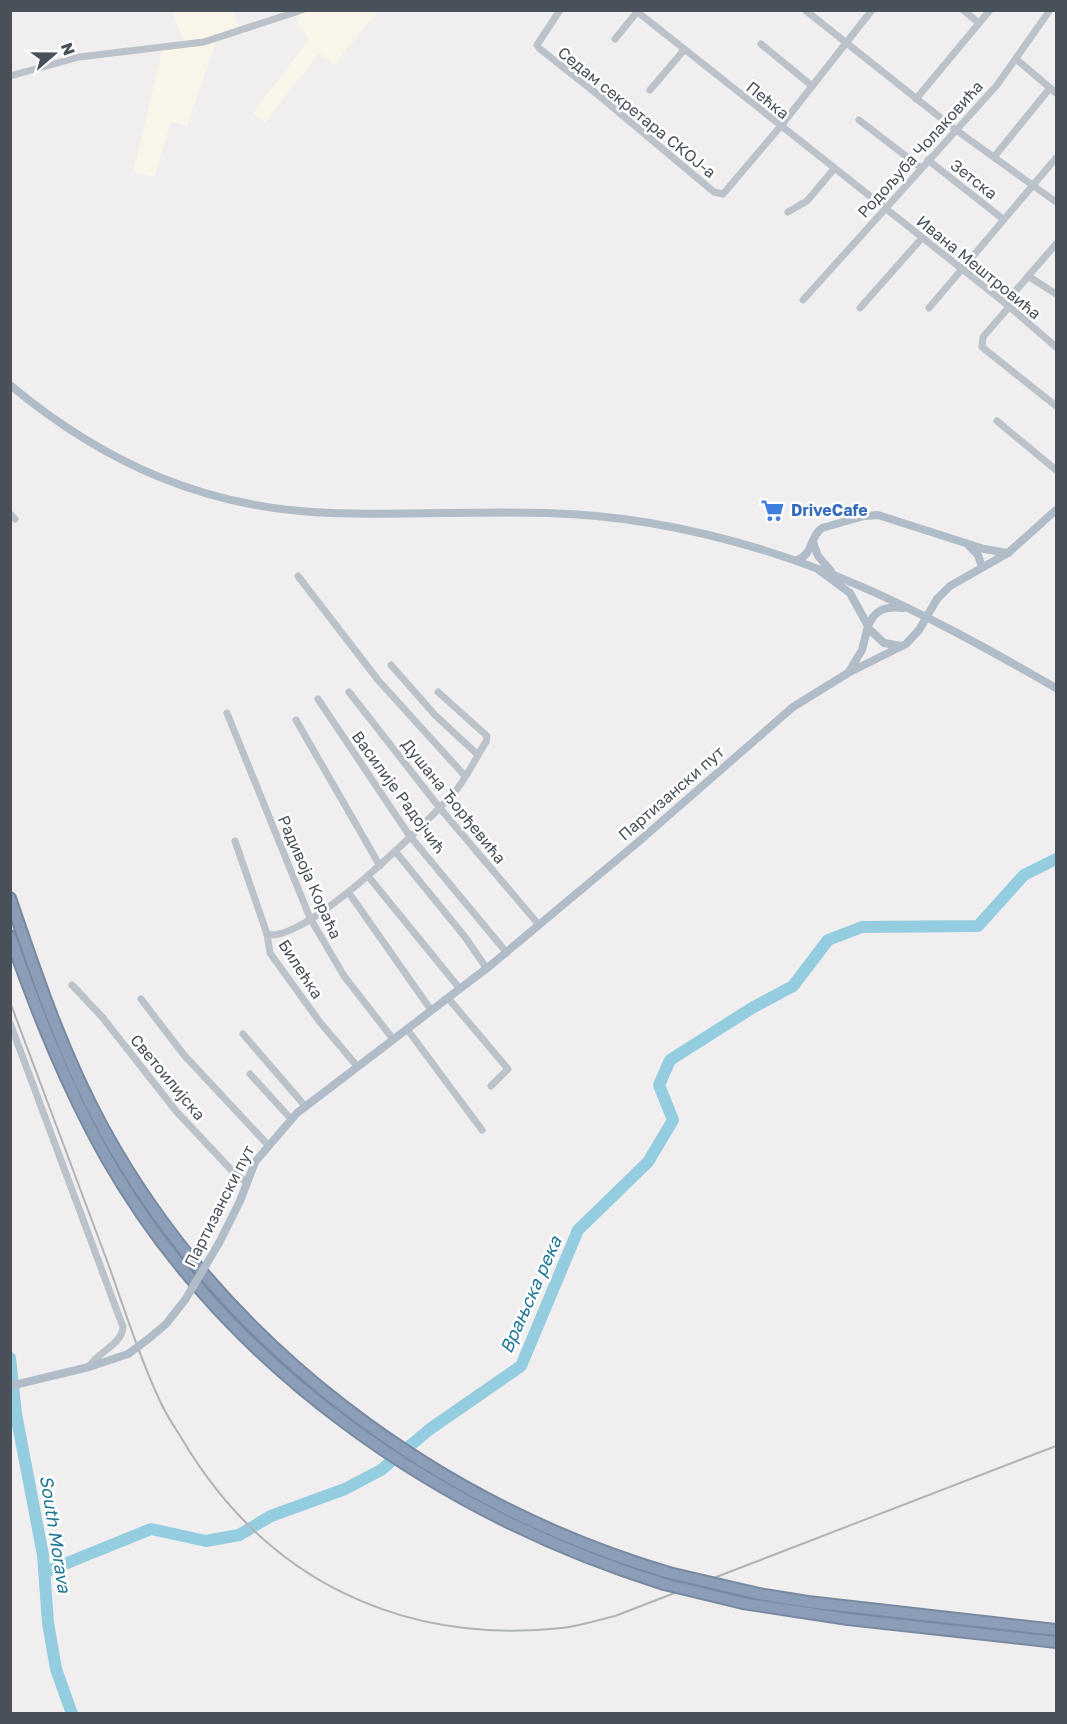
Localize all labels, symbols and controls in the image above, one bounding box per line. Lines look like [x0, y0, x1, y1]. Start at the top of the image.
north arrow [24, 24, 84, 84]
text: N [57, 40, 80, 58]
street label: Седам секретара СКОЈ-а [554, 42, 720, 182]
street label: Родољуба Чолаковића [853, 76, 987, 222]
street label: Пећка [743, 77, 793, 123]
street label: Зетска [947, 155, 1001, 203]
street label: Ивана Мештровића [913, 211, 1045, 323]
supermarket icon: DriveCafe [760, 497, 786, 523]
place label: DriveCafe [791, 500, 868, 520]
street label: Василије Радојчић [348, 727, 450, 857]
street label: Душана Ђорђевића [398, 735, 510, 867]
street label: Партизански пут [614, 741, 728, 844]
street label: Радивоја Кораћа [274, 812, 346, 942]
street label: Билећка [274, 935, 328, 1003]
street label: Светоилијска [126, 1030, 210, 1124]
street label: Партизански пут [180, 1142, 258, 1270]
water label: Врањска река [494, 1232, 566, 1356]
water label: South Morava [36, 1474, 76, 1595]

